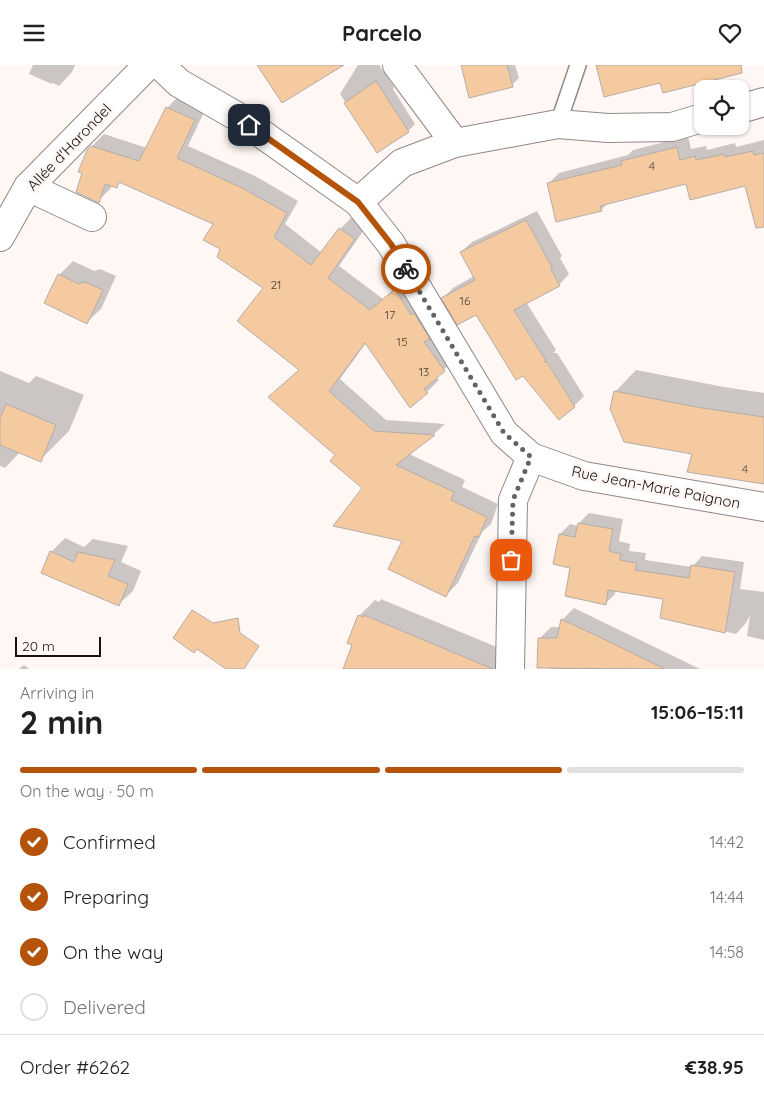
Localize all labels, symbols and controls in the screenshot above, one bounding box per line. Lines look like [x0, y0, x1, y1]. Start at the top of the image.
icon: menu [20, 19, 48, 47]
text: Parcelo [342, 19, 422, 47]
icon: heart [716, 19, 744, 47]
map controls [694, 80, 749, 135]
button: locate [694, 80, 749, 135]
street label: Allée d'Harondel [23, 100, 115, 194]
pin [228, 104, 270, 146]
icon: home [235, 111, 263, 139]
house number: 4 [649, 158, 655, 173]
courier [381, 244, 431, 294]
icon: bike [392, 255, 420, 283]
house number: 21 [270, 277, 282, 292]
house number: 16 [460, 293, 471, 308]
house number: 17 [385, 307, 395, 322]
house number: 15 [397, 334, 407, 349]
house number: 13 [419, 364, 429, 379]
street label: Rue Jean-Marie Paignon [570, 461, 742, 513]
house number: 4 [742, 461, 748, 476]
pin [490, 539, 532, 581]
icon: bag [497, 546, 525, 574]
scale bar [15, 634, 101, 657]
text: 20 m [22, 637, 55, 655]
text: Arriving in [20, 683, 94, 703]
text: 15:06–15:11 [651, 700, 744, 724]
text: 2 min [20, 702, 103, 742]
text: On the way · 50 m [20, 781, 154, 801]
icon: check [20, 828, 48, 856]
text: Confirmed [63, 830, 156, 854]
text: 14:42 [710, 832, 744, 852]
icon: check [20, 883, 48, 911]
text: Preparing [63, 885, 149, 909]
text: 14:44 [710, 887, 744, 907]
icon: check [20, 938, 48, 966]
text: On the way [63, 940, 164, 964]
text: 14:58 [710, 942, 744, 962]
text: Delivered [63, 995, 146, 1019]
text: Order #6262 [20, 1055, 130, 1079]
text: €38.95 [685, 1055, 744, 1079]

